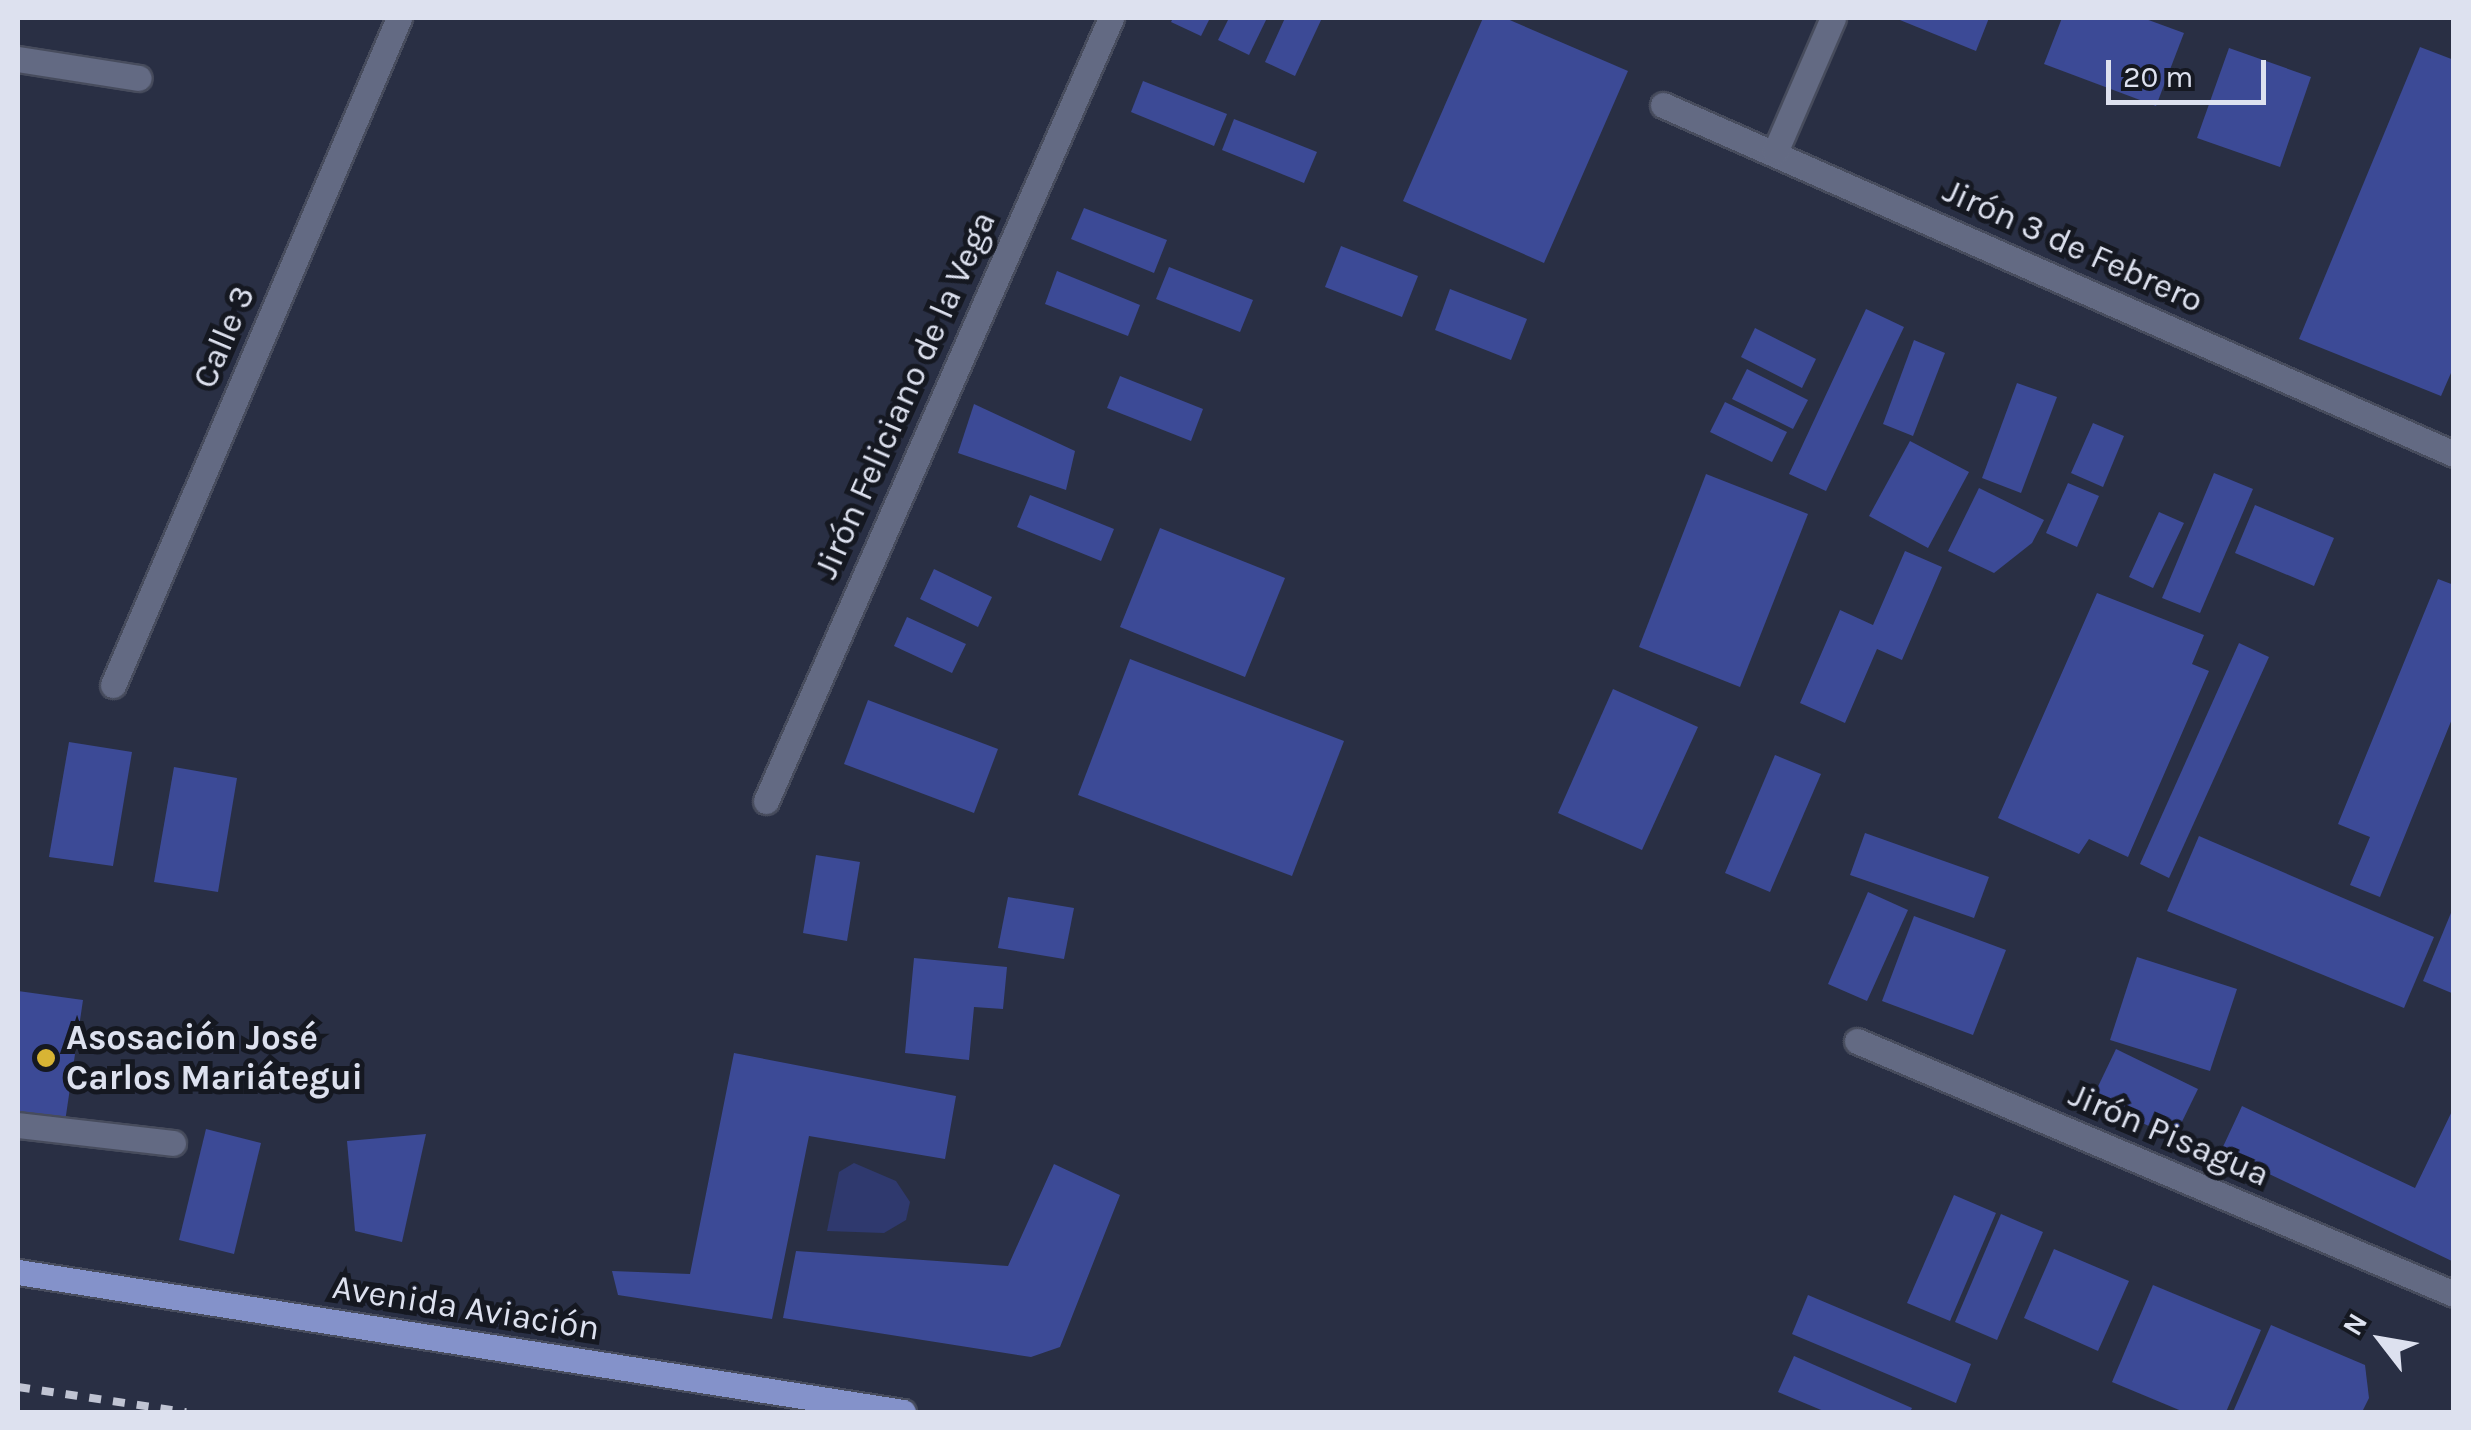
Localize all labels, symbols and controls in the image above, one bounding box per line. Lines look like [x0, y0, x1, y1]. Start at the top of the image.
scale bar [2111, 40, 2271, 102]
text: 20 m [2123, 59, 2193, 95]
street label: Jirón 3 de Febrero [1936, 170, 2210, 322]
street label: Jirón Feliciano de la Vega [805, 205, 1005, 585]
street label: Calle 3 [184, 279, 264, 395]
place label: Asosación José Carlos Mariátegui [66, 1017, 363, 1099]
marker: Asosación José Carlos Mariátegui [35, 1047, 57, 1069]
street label: Jirón Pisagua [2063, 1074, 2275, 1196]
street label: Avenida Aviación [329, 1266, 603, 1350]
north arrow [2331, 1290, 2431, 1390]
text: N [2336, 1307, 2374, 1341]

